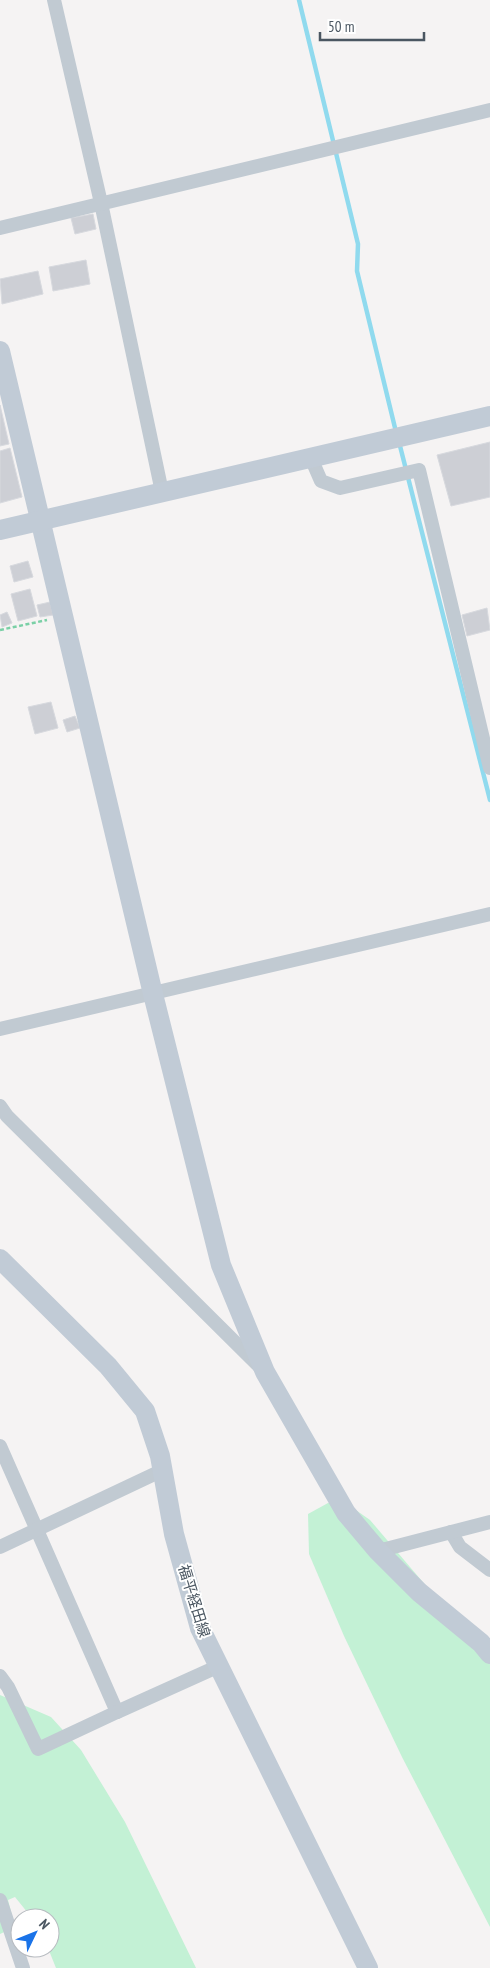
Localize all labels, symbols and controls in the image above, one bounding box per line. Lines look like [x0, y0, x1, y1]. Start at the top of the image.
scale bar [320, 10, 424, 42]
text: 50 m [328, 17, 354, 36]
street label: 福平経田線 [174, 1562, 215, 1640]
north arrow [10, 1908, 60, 1958]
text: N [35, 1915, 54, 1933]

